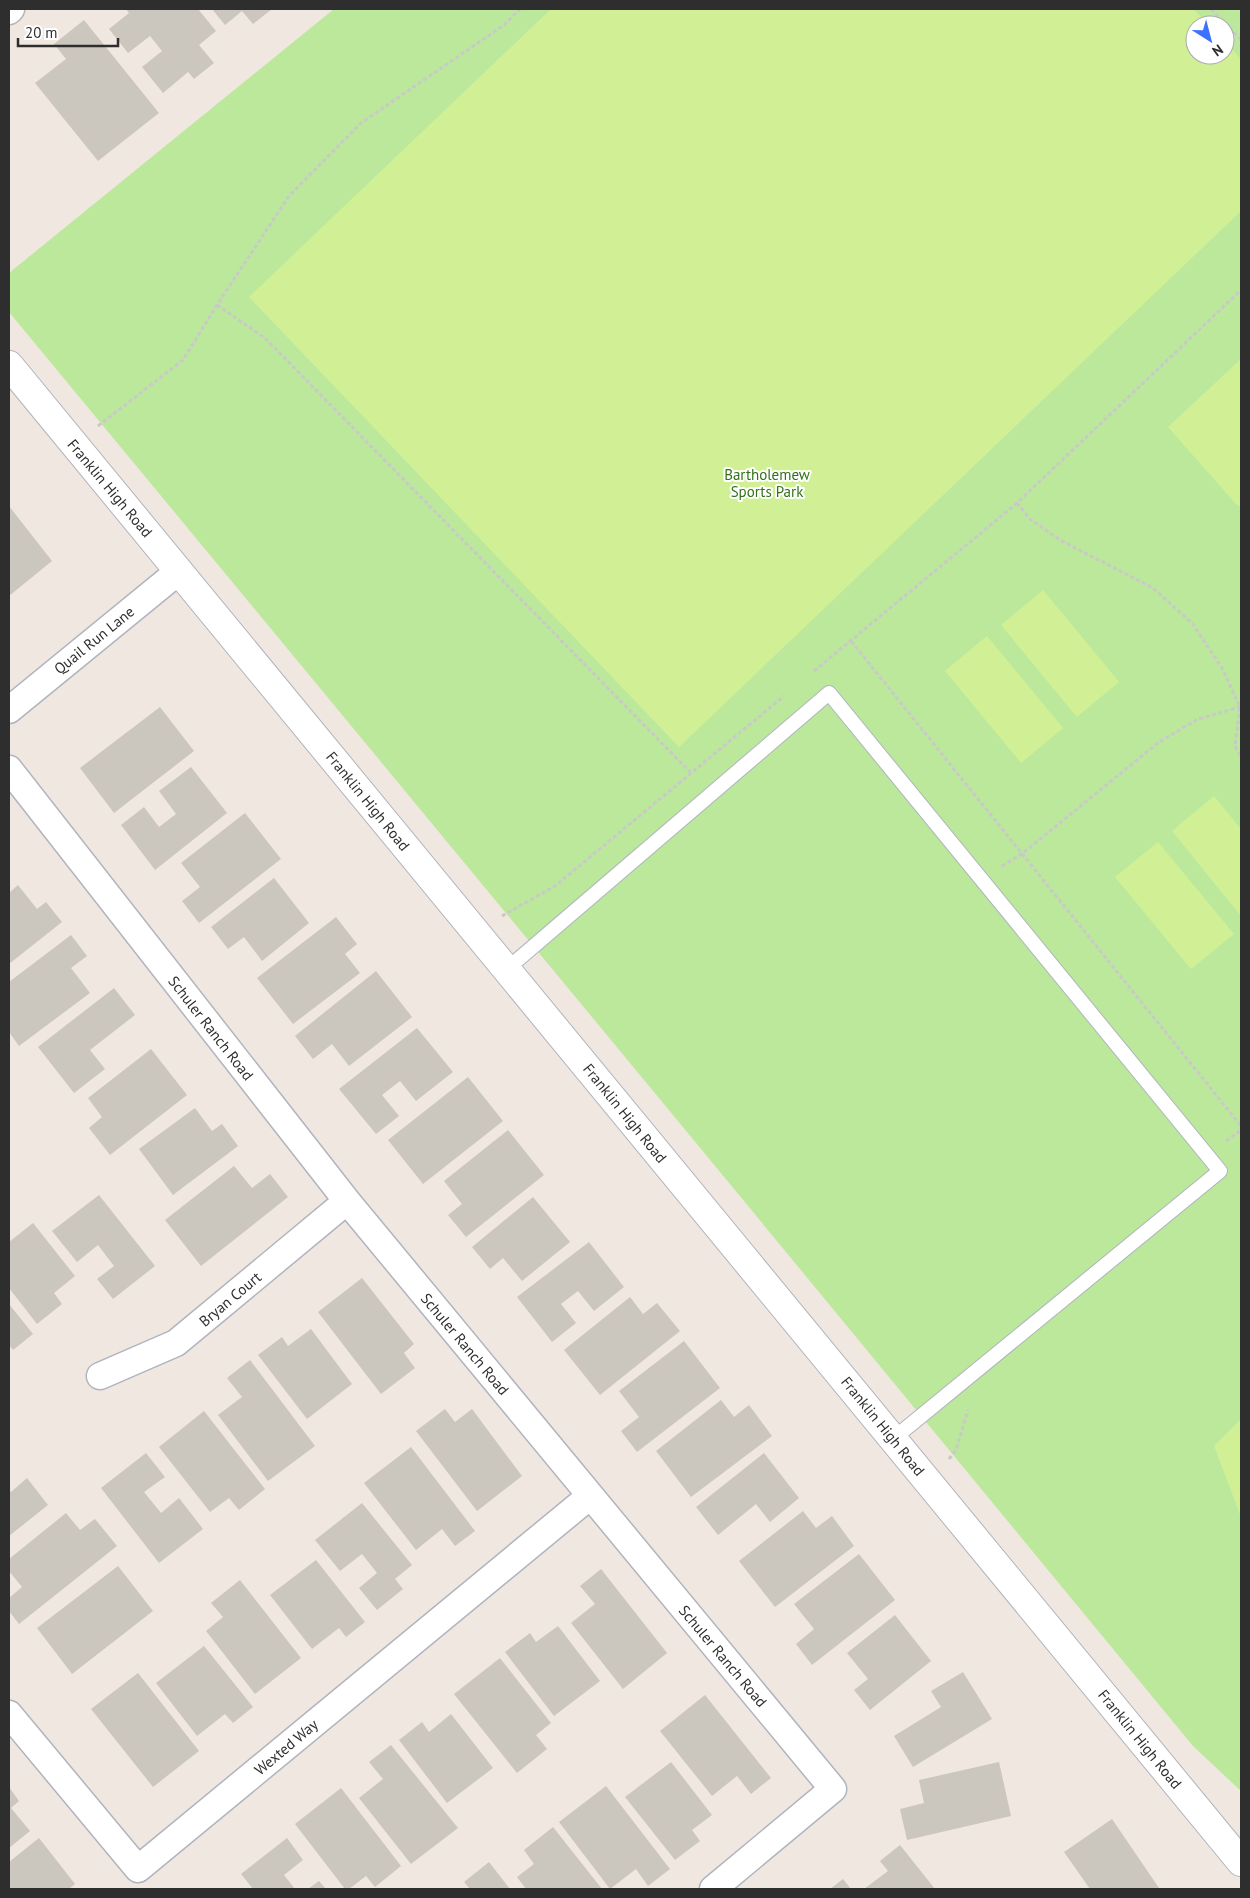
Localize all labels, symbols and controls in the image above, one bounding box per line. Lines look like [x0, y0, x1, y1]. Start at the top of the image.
scale bar [18, 15, 118, 47]
north arrow [1185, 15, 1235, 65]
text: 20 m [25, 23, 58, 42]
text: N [1209, 41, 1227, 61]
street label: Franklin High Road [63, 435, 157, 541]
park label: Bartholemew Sports Park [724, 465, 810, 501]
street label: Quail Run Lane [50, 602, 138, 678]
street label: Franklin High Road [322, 747, 414, 855]
street label: Schuler Ranch Road [164, 972, 258, 1084]
street label: Franklin High Road [579, 1059, 671, 1167]
street label: Bryan Court [195, 1268, 265, 1330]
street label: Schuler Ranch Road [417, 1289, 513, 1399]
street label: Franklin High Road [837, 1372, 929, 1480]
street label: Schuler Ranch Road [675, 1601, 771, 1711]
street label: Franklin High Road [1094, 1685, 1186, 1793]
street label: Wexted Way [250, 1715, 322, 1779]

